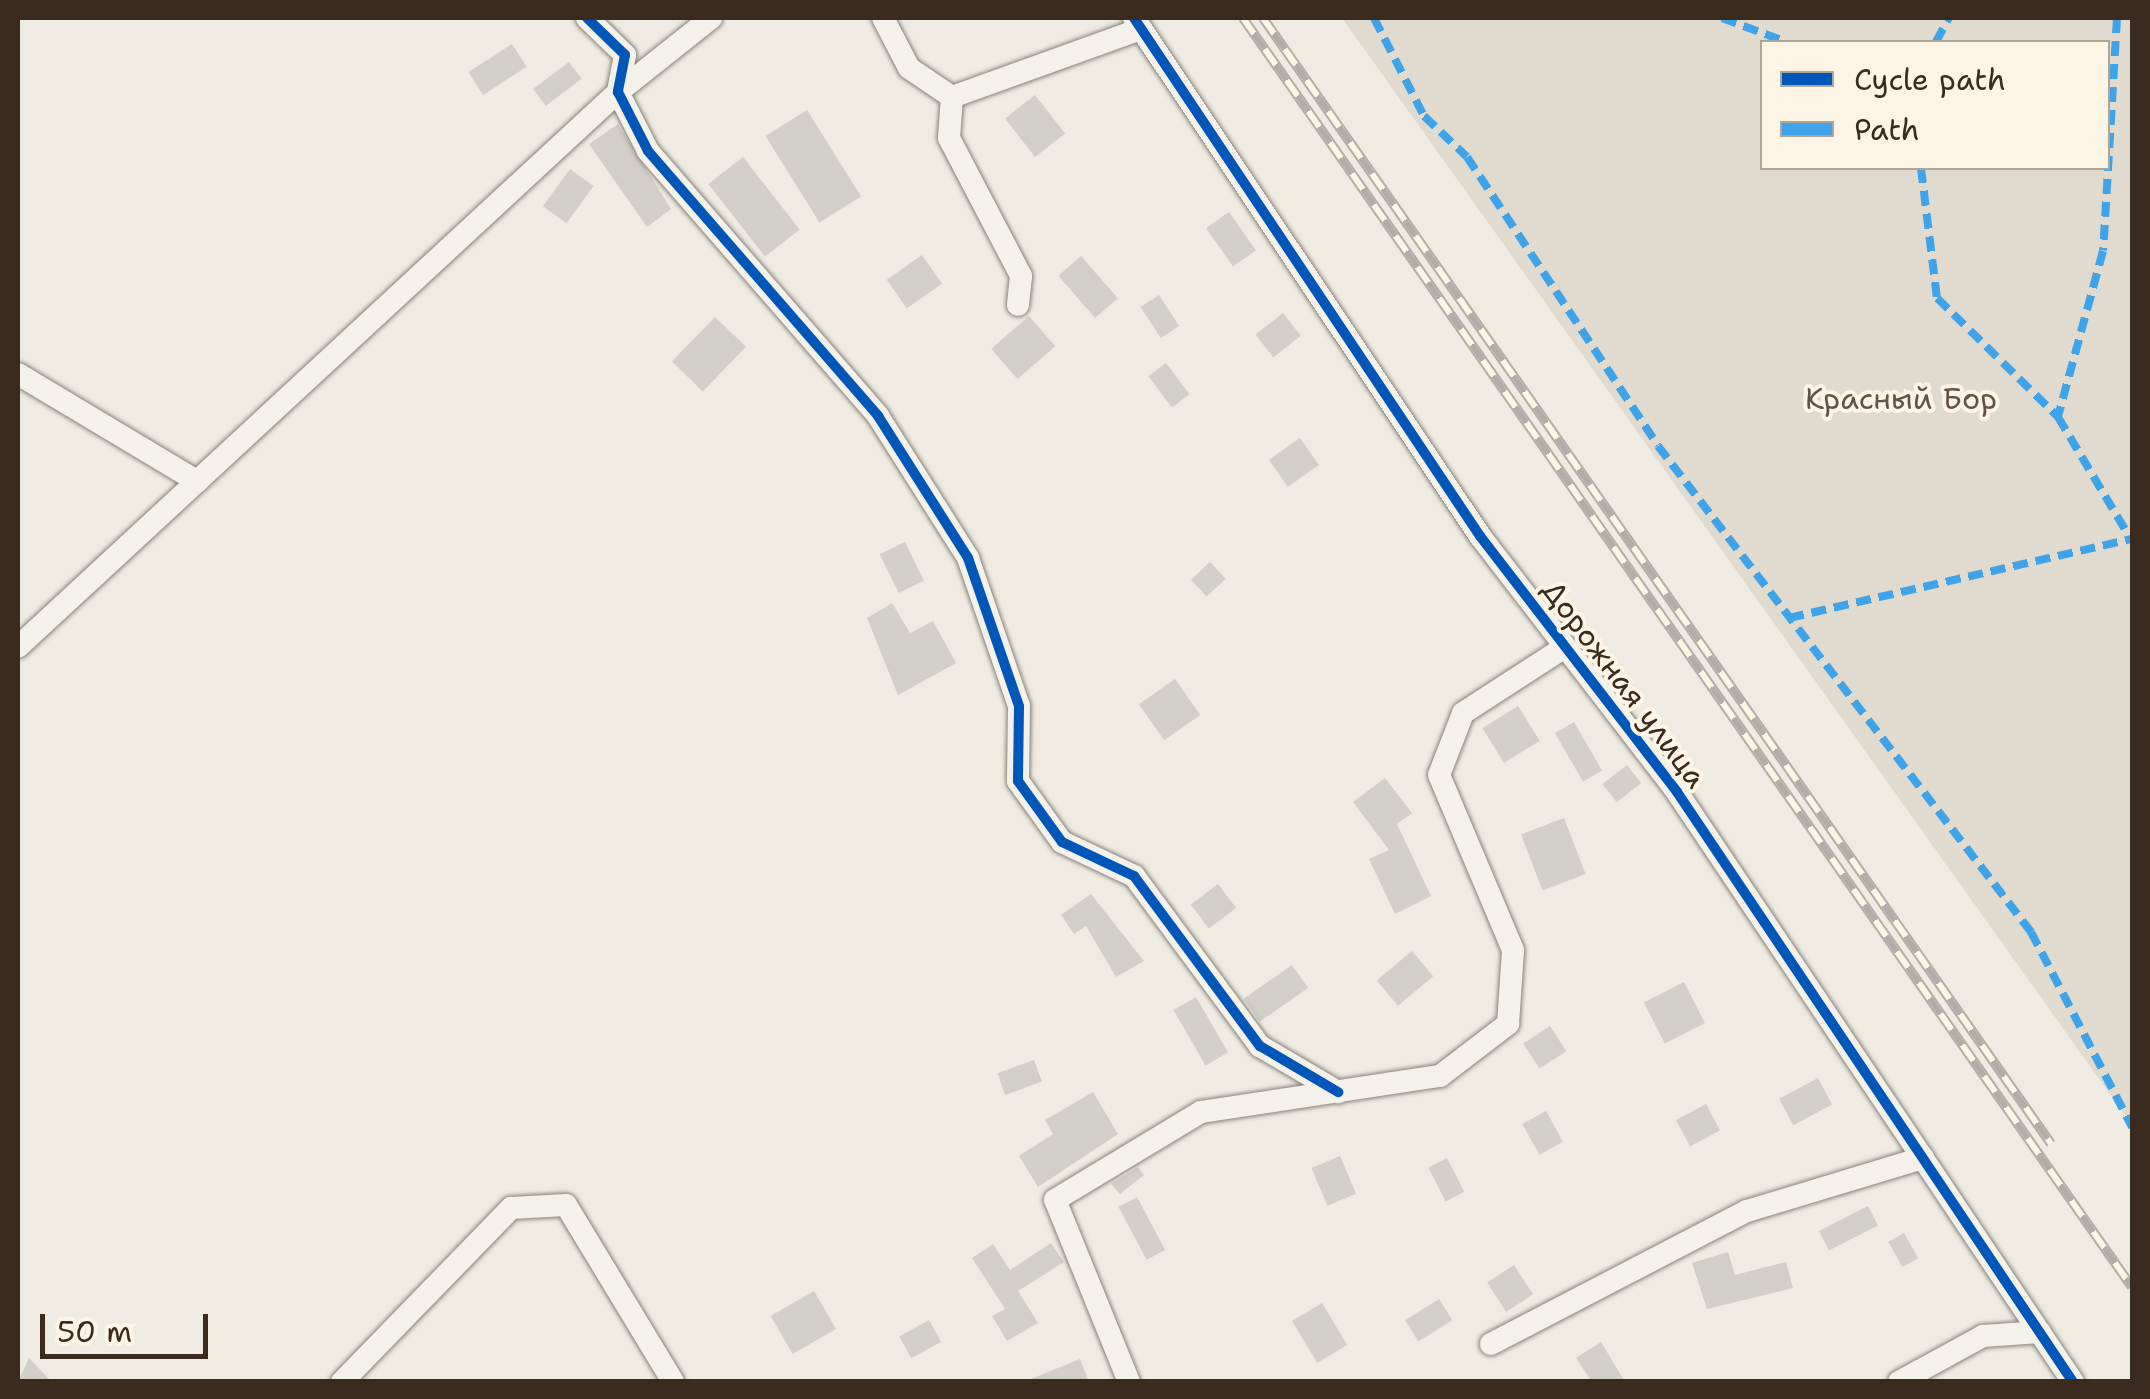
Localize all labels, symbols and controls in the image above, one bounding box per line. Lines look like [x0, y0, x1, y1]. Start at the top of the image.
legend [1760, 40, 2110, 170]
text: Cycle path [1854, 59, 2006, 100]
text: Path [1854, 109, 1920, 150]
park label: Красный Бор [1805, 381, 1997, 417]
street label: Дорожная улица [1534, 573, 1714, 795]
scale bar [45, 1294, 212, 1356]
text: 50 m [57, 1311, 132, 1352]

